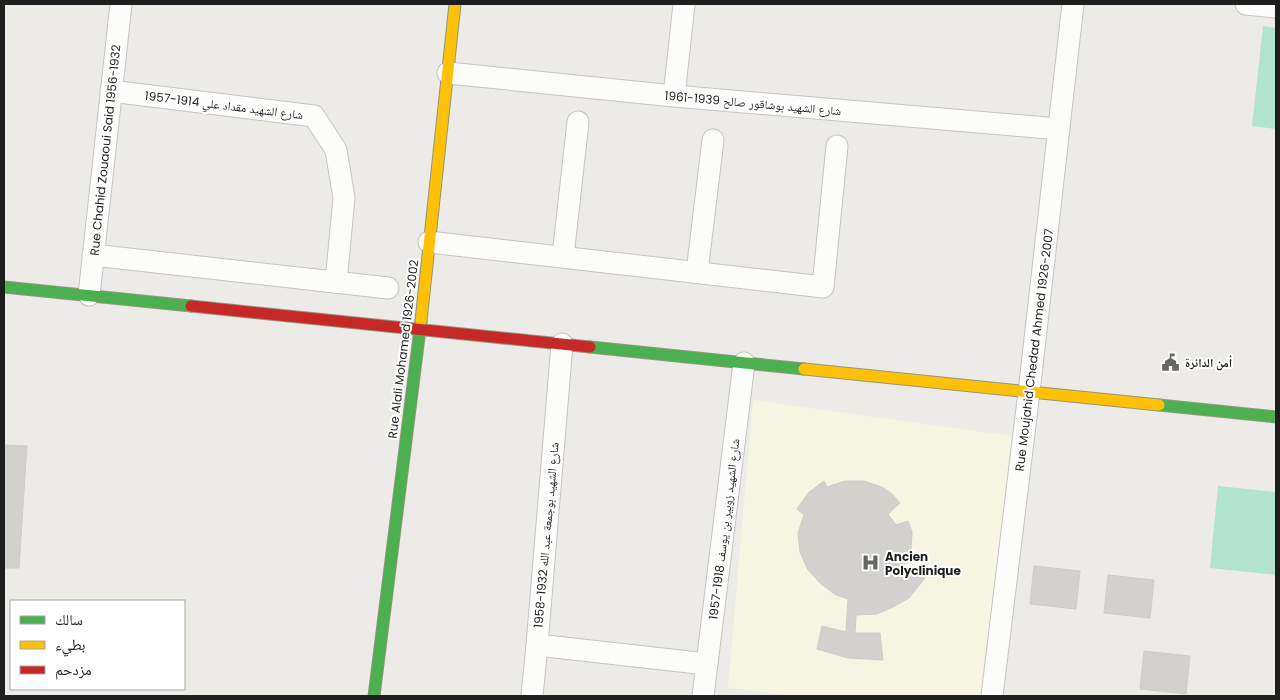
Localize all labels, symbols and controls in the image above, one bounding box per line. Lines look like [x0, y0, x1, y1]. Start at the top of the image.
street label: Rue Chahid Zouaoui Said 1956-1932 [85, 44, 125, 256]
street label: شارع الشهيد مقداد علي 1914-1957 [144, 87, 304, 125]
street label: شارع الشهيد بوشاقور صالح 1939-1961 [664, 87, 842, 119]
street label: Rue Moujahid Chedad Ahmed 1926-2007 [1011, 227, 1057, 472]
street label: Rue Alali Mohamed 1926-2002 [384, 258, 422, 439]
public building icon: أمن الدائرة [1161, 352, 1181, 372]
place label: أمن الدائرة [1185, 354, 1232, 371]
street label: شارع الشهيد زوبير بن يوسف 1918-1957 [704, 437, 744, 620]
street label: شارع الشهيد بوجمعة عبد الله 1932-1958 [529, 441, 563, 628]
place label: Ancien Polyclinique [885, 548, 961, 579]
hospital icon: Ancien Polyclinique [861, 553, 881, 573]
legend [10, 600, 185, 690]
text: سالك [55, 609, 83, 630]
text: بطيء [55, 634, 85, 657]
text: مزدحم [55, 659, 92, 680]

